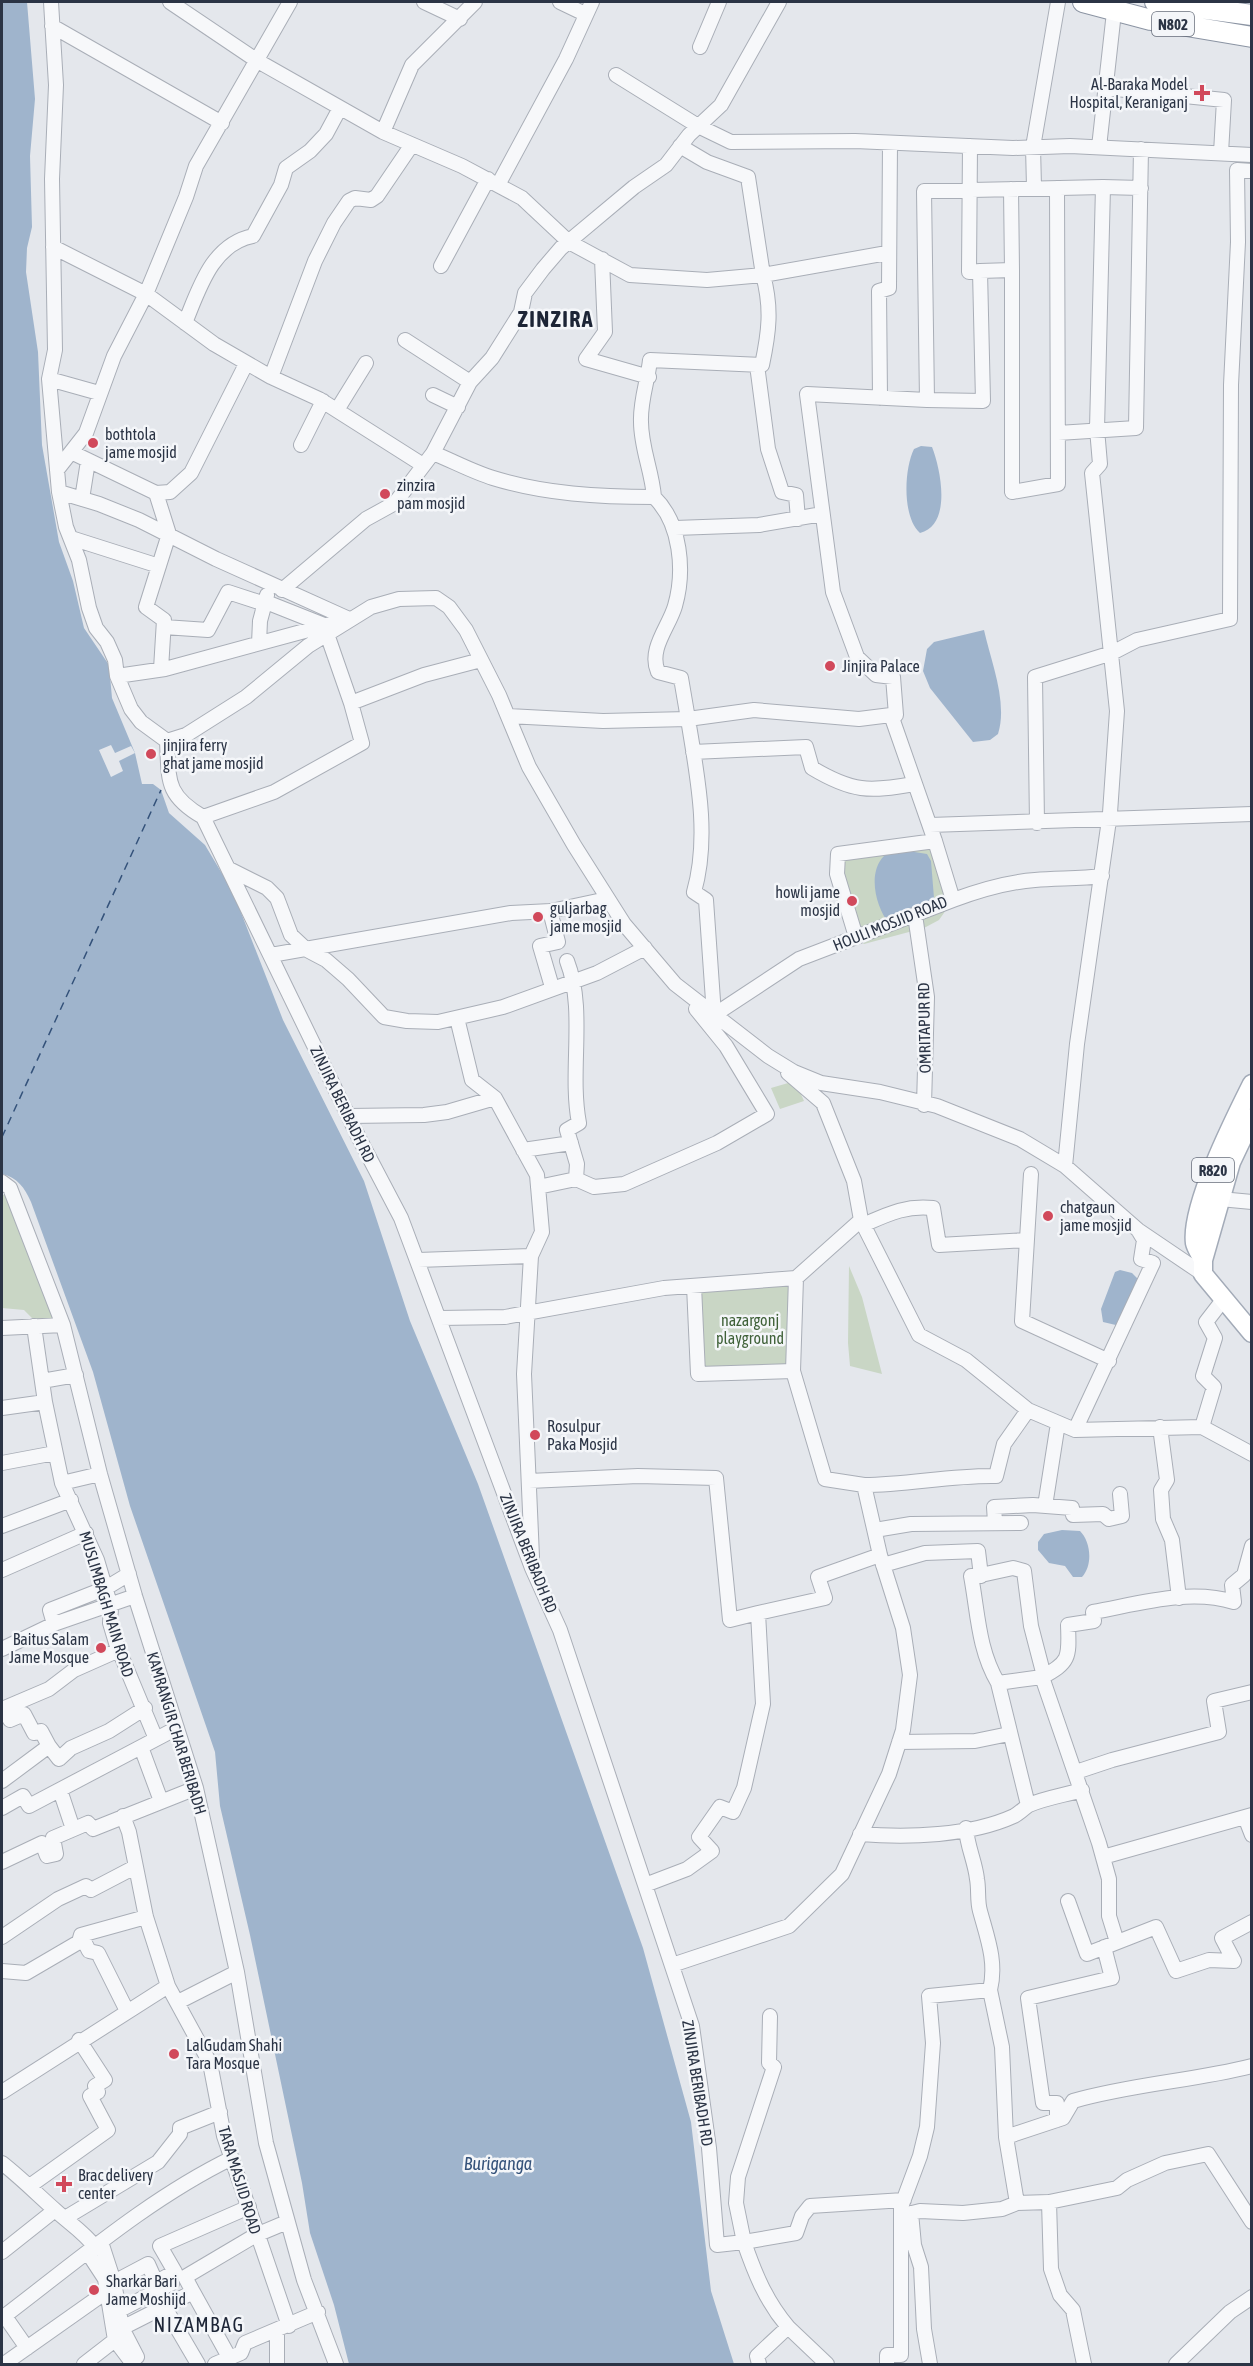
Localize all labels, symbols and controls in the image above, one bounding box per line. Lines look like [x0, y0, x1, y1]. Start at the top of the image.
road number: N802 [1152, 12, 1194, 36]
place label: Al-Baraka Model Hospital, Keraniganj [1069, 75, 1189, 112]
marker: Al-Baraka Model Hospital, Keraniganj [1193, 84, 1211, 102]
district label: ZINZIRA [518, 306, 594, 332]
place label: bothtola jame mosjid [104, 425, 177, 462]
marker: bothtola jame mosjid [86, 436, 100, 450]
place label: zinzira pam mosjid [397, 476, 465, 513]
marker: zinzira pam mosjid [378, 487, 392, 501]
place label: Jinjira Palace [842, 657, 920, 676]
marker: Jinjira Palace [823, 659, 837, 673]
place label: jinjira ferry ghat jame mosjid [162, 736, 264, 773]
marker: jinjira ferry ghat jame mosjid [144, 747, 158, 761]
place label: howli jame mosjid [775, 883, 840, 920]
street label: HOULI MOSJID ROAD [830, 892, 950, 954]
marker: howli jame mosjid [845, 894, 859, 908]
place label: guljarbag jame mosjid [549, 899, 622, 936]
marker: guljarbag jame mosjid [531, 910, 545, 924]
street label: OMRITAPUR RD [914, 982, 934, 1074]
street label: ZINJIRA BERIBADH RD [307, 1043, 379, 1165]
road number: R820 [1192, 1158, 1234, 1182]
place label: chatgaun jame mosjid [1059, 1198, 1132, 1235]
marker: chatgaun jame mosjid [1041, 1209, 1055, 1223]
park label: nazargonj playground [716, 1311, 784, 1348]
place label: Rosulpur Paka Mosjid [547, 1417, 617, 1454]
marker: Rosulpur Paka Mosjid [528, 1428, 542, 1442]
street label: ZINJIRA BERIBADH RD [497, 1491, 561, 1615]
street label: MUSLIMBAGH MAIN ROAD [76, 1529, 138, 1679]
place label: Baitus Salam Jame Mosque [9, 1630, 89, 1667]
marker: Baitus Salam Jame Mosque [94, 1641, 108, 1655]
street label: KAMRANGIR CHAR BERIBADH [144, 1650, 210, 1816]
street label: ZINJIRA BERIBADH RD [679, 2019, 717, 2147]
place label: LalGudam Shahi Tara Mosque [186, 2036, 282, 2073]
marker: LalGudam Shahi Tara Mosque [167, 2047, 181, 2061]
street label: TARA MASJID ROAD [215, 2124, 265, 2236]
water label: Buriganga [464, 2153, 533, 2174]
place label: Brac delivery center [78, 2166, 154, 2202]
marker: Brac delivery center [55, 2175, 73, 2193]
place label: Sharkar Bari Jame Moshijd [106, 2272, 186, 2309]
marker: Sharkar Bari Jame Moshijd [87, 2283, 101, 2297]
district label: NIZAMBAG [154, 2313, 244, 2336]

